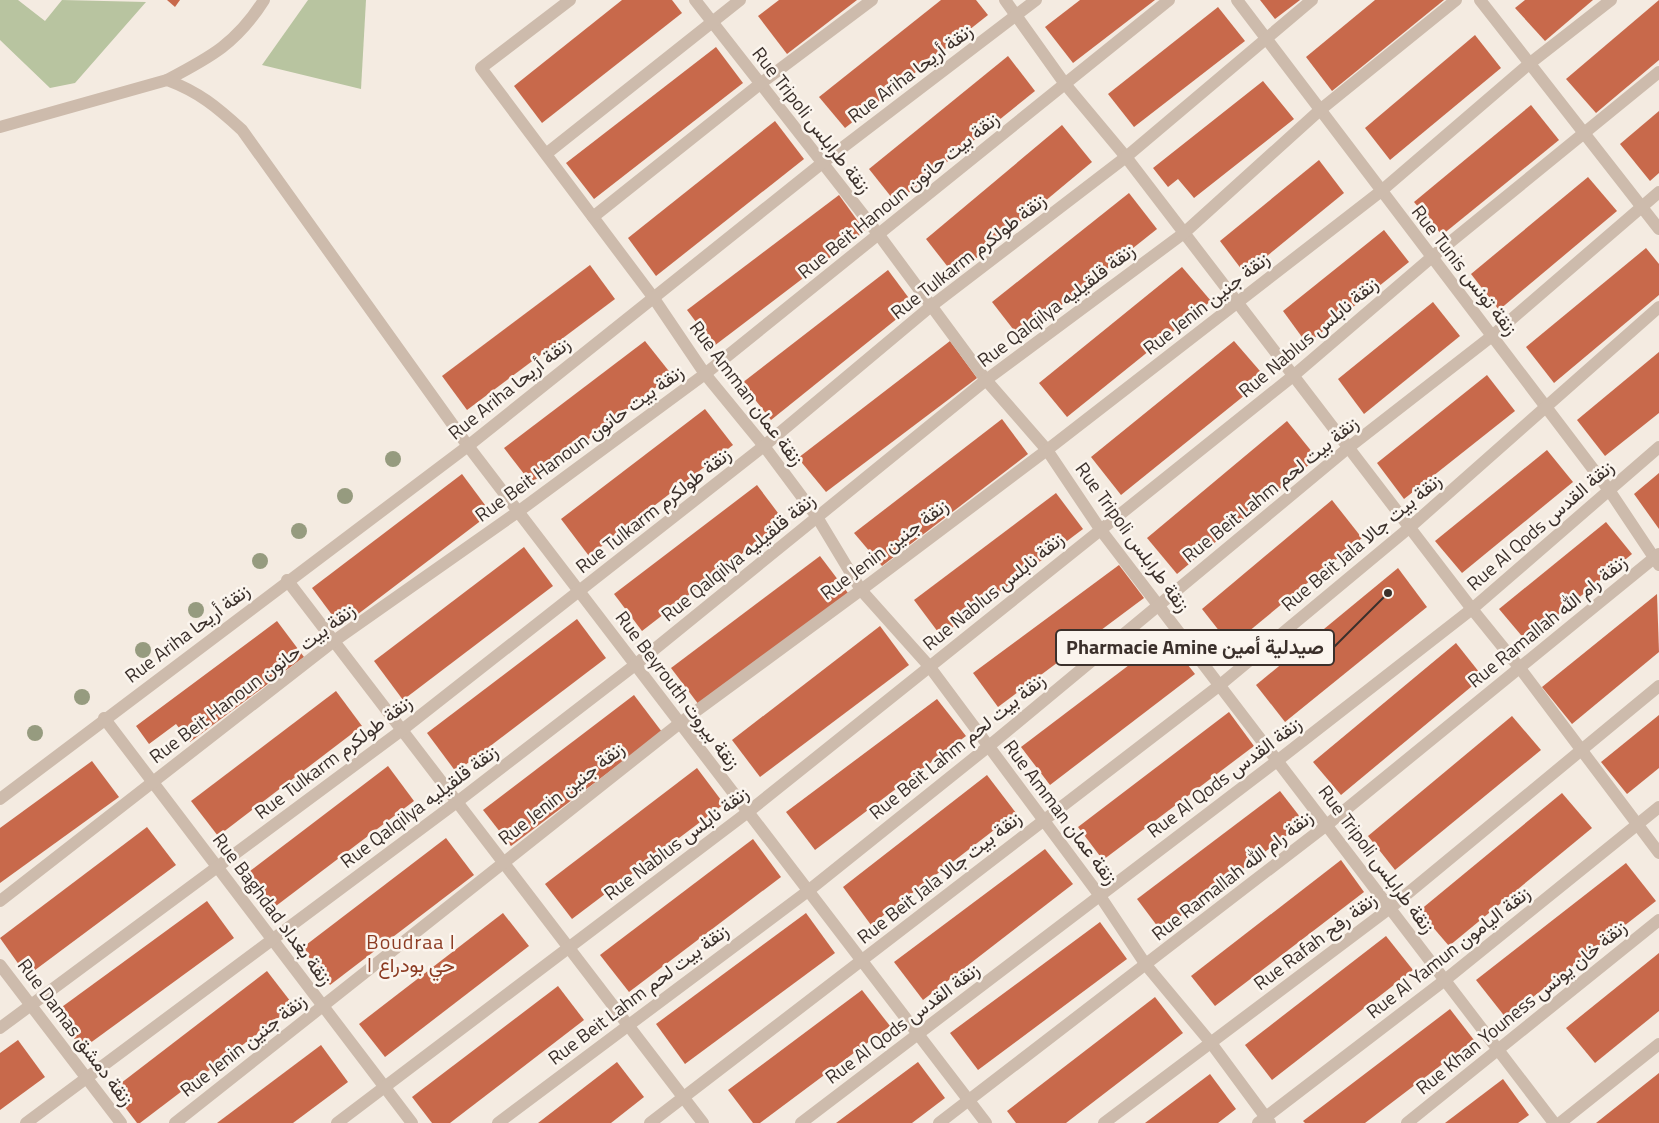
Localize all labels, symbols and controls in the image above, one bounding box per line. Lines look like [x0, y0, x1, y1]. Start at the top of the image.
street label: Rue Ariha زنقة أريحا [841, 16, 978, 129]
street label: Rue Tripoli زنقة طرابلس [746, 40, 879, 199]
street label: Rue Beit Hanoun زنقة بيت حانون [791, 104, 1005, 285]
street label: Rue Tulkarm زنقة طولكرم [884, 185, 1052, 326]
street label: Rue Tunis زنقة تونس [1405, 198, 1526, 341]
street label: Rue Qalqilya زنقة قلقيليه [971, 235, 1141, 374]
street label: Rue Jenin زنقة جنين [1136, 244, 1275, 361]
street label: Rue Nablus زنقة نابلس [1231, 269, 1384, 404]
street label: Rue Amman زنقة عمان [683, 314, 812, 471]
street label: Rue Ariha زنقة أريحا [441, 329, 576, 446]
street label: Rue Beit Hanoun زنقة بيت حانون [468, 357, 689, 528]
street label: Rue Beit Lahm زنقة بيت لحم [1175, 408, 1364, 569]
street label: Rue Tulkarm زنقة طولكرم [569, 439, 737, 580]
street label: Rue Al Qods زنقة القدس [1460, 452, 1620, 597]
street label: Rue Tripoli زنقة طرابلس [1069, 456, 1198, 618]
street label: Rue Beit Jala زنقة بيت جالا [1274, 466, 1447, 618]
street label: Rue Qalqilya زنقة قلقيليه [654, 485, 821, 628]
street label: Rue Jenin زنقة جنين [814, 491, 954, 606]
street label: Rue Nablus زنقة نابلس [916, 524, 1070, 657]
street label: Rue Ramallah زنقة رام الله [1461, 547, 1633, 694]
street label: Rue Ariha زنقة أريحا [118, 576, 255, 689]
street label: Rue Beit Hanoun زنقة بيت حانون [142, 595, 361, 770]
street label: Rue Beyrouth زنقة بيروت [609, 604, 748, 775]
callout: Pharmacie Amine صيدلية أمين [1056, 630, 1334, 665]
text: Pharmacie Amine صيدلية أمين [1066, 631, 1324, 662]
street label: Rue Beit Lahm زنقة بيت لحم [862, 665, 1051, 826]
street label: Rue Tulkarm زنقة طولكرم [248, 688, 418, 826]
street label: Rue Al Qods زنقة القدس [1140, 709, 1307, 844]
street label: Rue Amman زنقة عمان [997, 733, 1126, 890]
street label: Rue Jenin زنقة جنين [491, 734, 630, 851]
street label: Rue Qalqilya زنقة قلقيليه [334, 736, 504, 875]
street label: Rue Nablus زنقة نابلس [597, 778, 754, 907]
street label: Rue Tripoli زنقة طرابلس [1312, 778, 1443, 939]
street label: Rue Ramallah زنقة رام الله [1145, 802, 1319, 947]
street label: Rue Beit Jala زنقة بيت جالا [850, 803, 1027, 950]
street label: Rue Baghdad زنقة بغداد [206, 826, 341, 991]
street label: Rue Al Yamun زنقة اليامون [1359, 878, 1536, 1025]
street label: Rue Rafah زنقة رفح [1247, 884, 1383, 997]
street label: Rue Khan Youness زنقة خان يونس [1409, 912, 1632, 1101]
street label: Rue Beit Lahm زنقة بيت لحم [541, 916, 734, 1071]
district label: Boudraa I I حي بودراع [366, 926, 456, 982]
street label: Rue Damas زنقة دمشق [11, 952, 142, 1112]
street label: Rue Al Qods زنقة القدس [818, 955, 985, 1090]
street label: Rue Jenin زنقة جنين [173, 986, 312, 1103]

